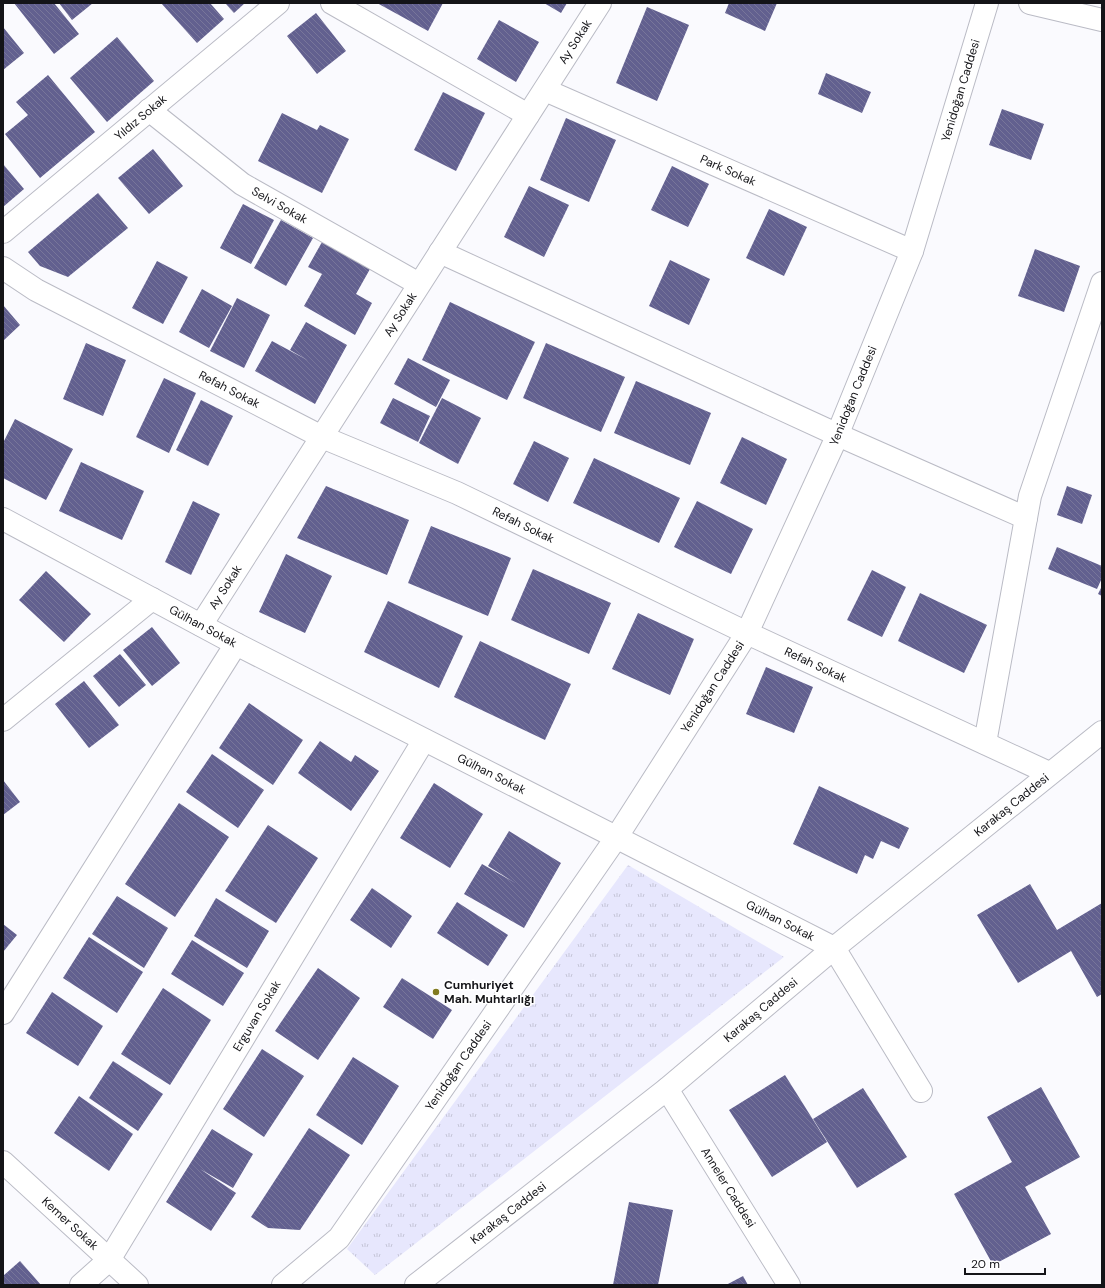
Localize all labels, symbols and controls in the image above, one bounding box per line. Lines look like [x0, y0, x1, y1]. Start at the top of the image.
street label: Ay Sokak [555, 16, 595, 67]
street label: Yenidoğan Caddesi [938, 37, 984, 143]
street label: Yıldız Sokak [111, 91, 170, 144]
street label: Park Sokak [698, 151, 759, 190]
street label: Selvi Sokak [249, 183, 310, 227]
street label: Ay Sokak [380, 289, 420, 340]
street label: Yenidoğan Caddesi [826, 343, 881, 448]
street label: Refah Sokak [196, 367, 263, 412]
street label: Refah Sokak [490, 503, 557, 547]
street label: Ay Sokak [205, 562, 245, 612]
street label: Gülhan Sokak [166, 602, 240, 651]
street label: Yenidoğan Caddesi [677, 638, 748, 736]
street label: Refah Sokak [782, 643, 849, 686]
street label: Gülhan Sokak [454, 750, 528, 798]
street label: Karakaş Caddesi [971, 770, 1052, 840]
street label: Gülhan Sokak [743, 897, 817, 945]
street label: Karakaş Caddesi [720, 974, 801, 1046]
street label: Erguvan Sokak [229, 977, 284, 1054]
place label: Cumhuriyet Mah. Muhtarlığı [444, 977, 534, 1007]
marker: Cumhuriyet Mah. Muhtarlığı [431, 987, 441, 997]
street label: Yenidoğan Caddesi [422, 1017, 495, 1114]
street label: Anneler Caddesi [697, 1144, 759, 1231]
street label: Karakaş Caddesi [467, 1178, 549, 1248]
street label: Kemer Sokak [38, 1194, 102, 1254]
scale bar [965, 1250, 1045, 1276]
text: 20 m [971, 1256, 1000, 1272]

